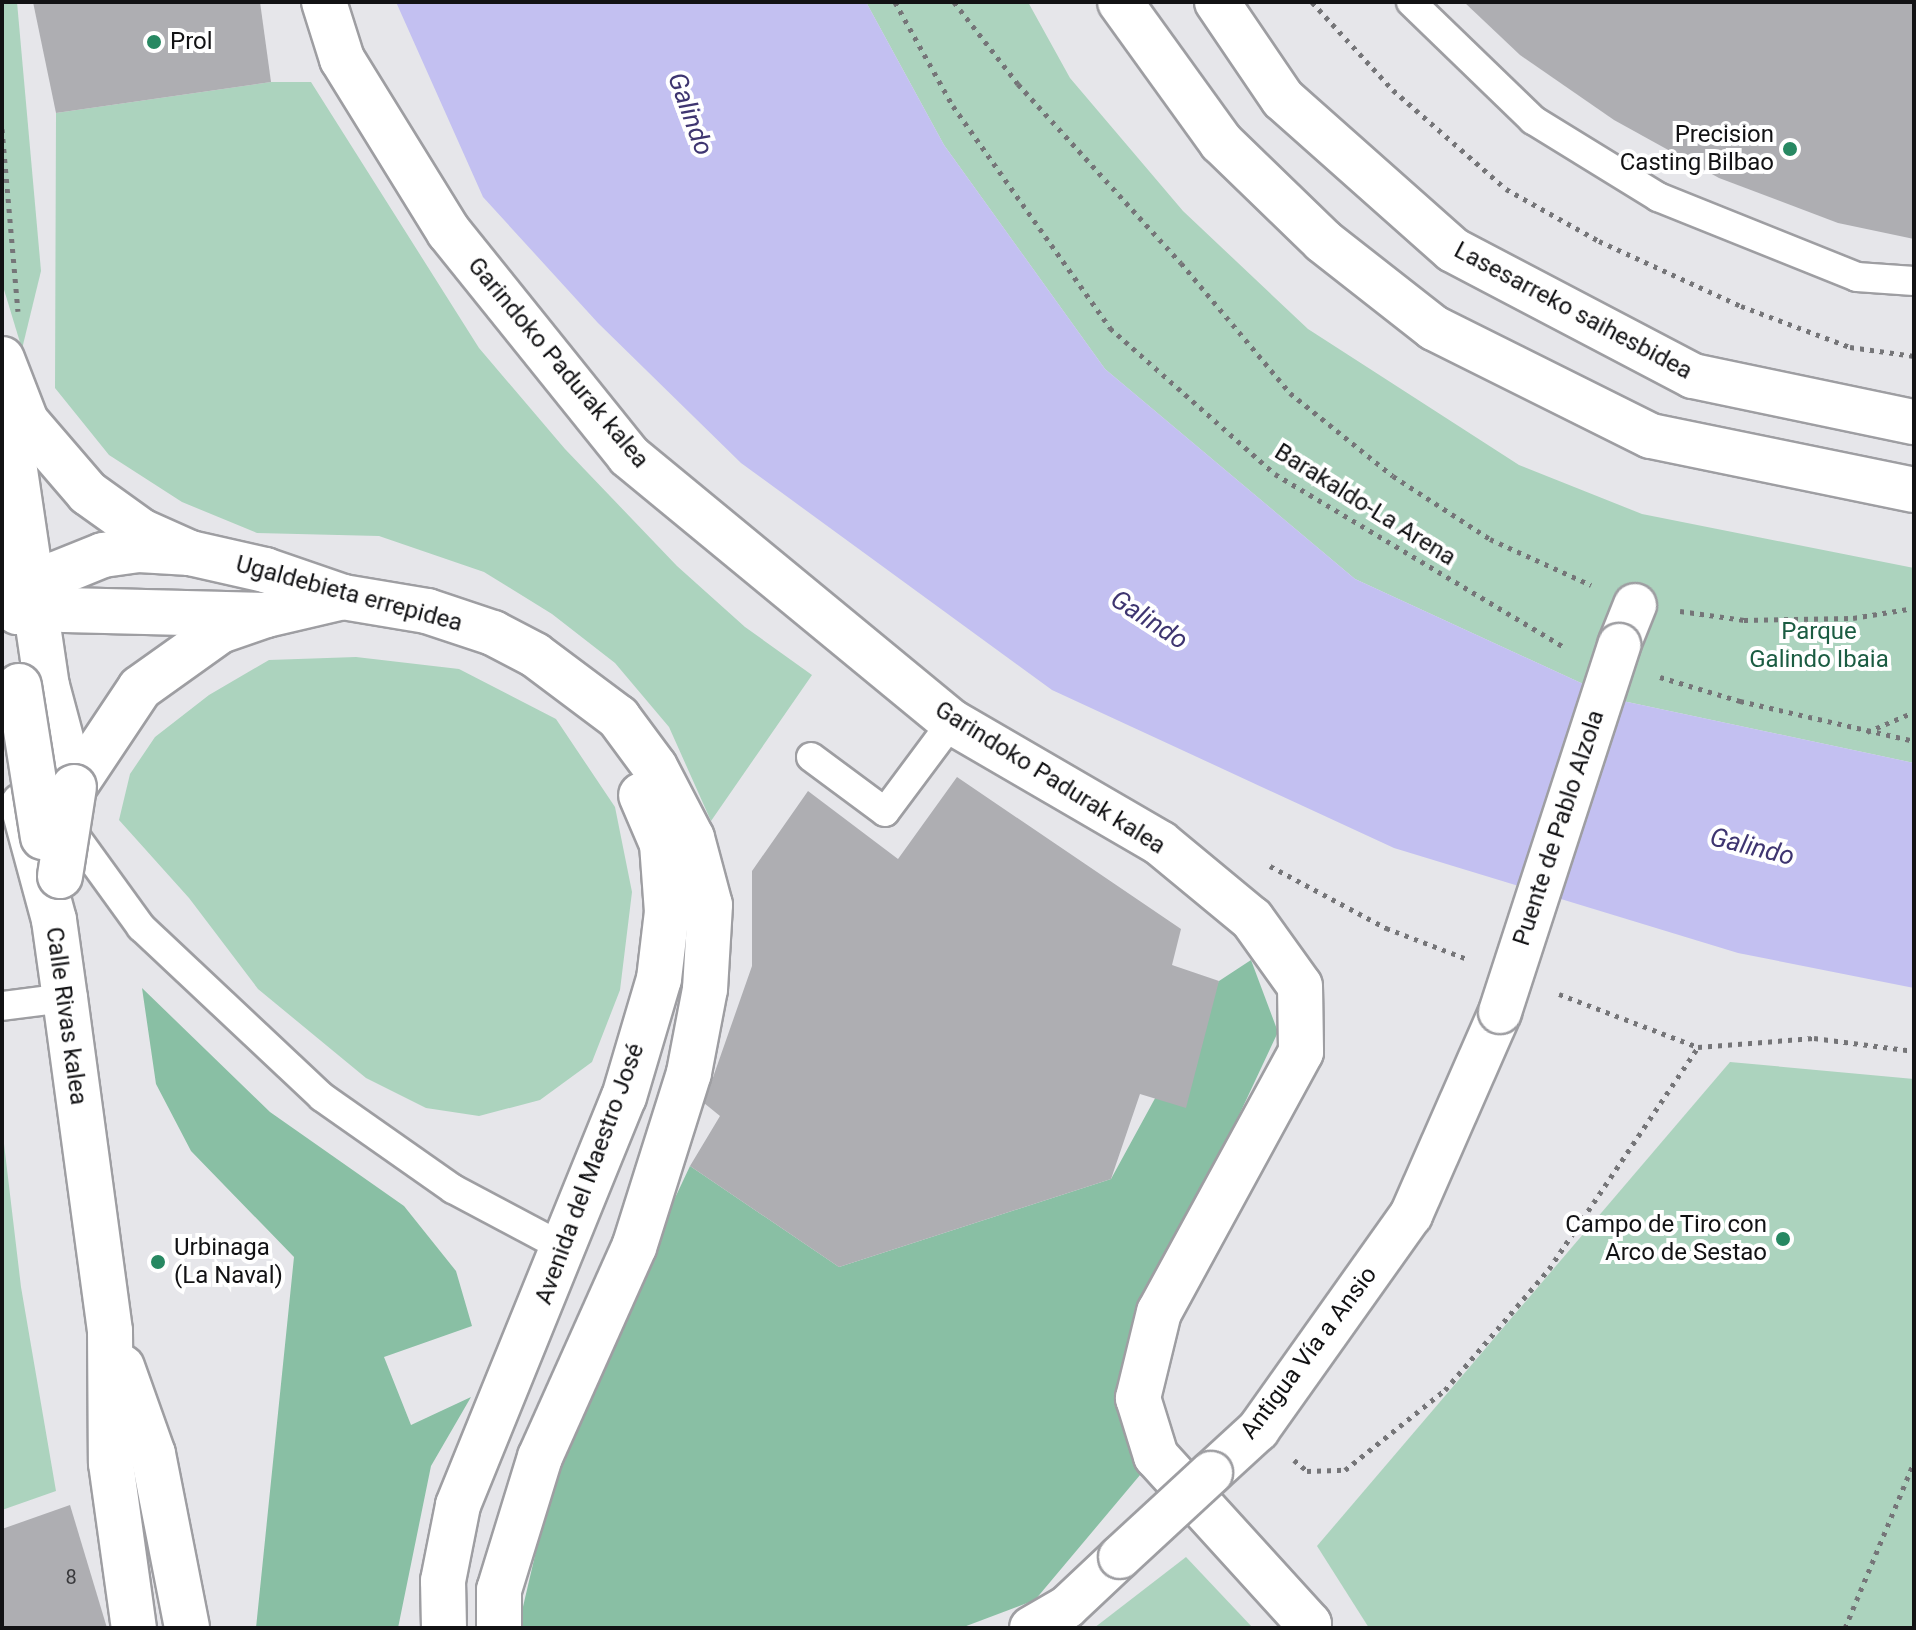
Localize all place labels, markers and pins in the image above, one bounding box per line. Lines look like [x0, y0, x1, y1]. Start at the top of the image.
place label: Prol [170, 28, 213, 56]
marker: Prol [145, 33, 163, 51]
place label: Precision Casting Bilbao [1620, 121, 1774, 177]
marker: Precision Casting Bilbao [1781, 140, 1799, 158]
place label: Campo de Tiro con Arco de Sestao [1565, 1211, 1767, 1267]
marker: Campo de Tiro con Arco de Sestao [1774, 1230, 1792, 1248]
place label: Urbinaga (La Naval) [174, 1234, 283, 1290]
marker: Urbinaga (La Naval) [149, 1253, 167, 1271]

